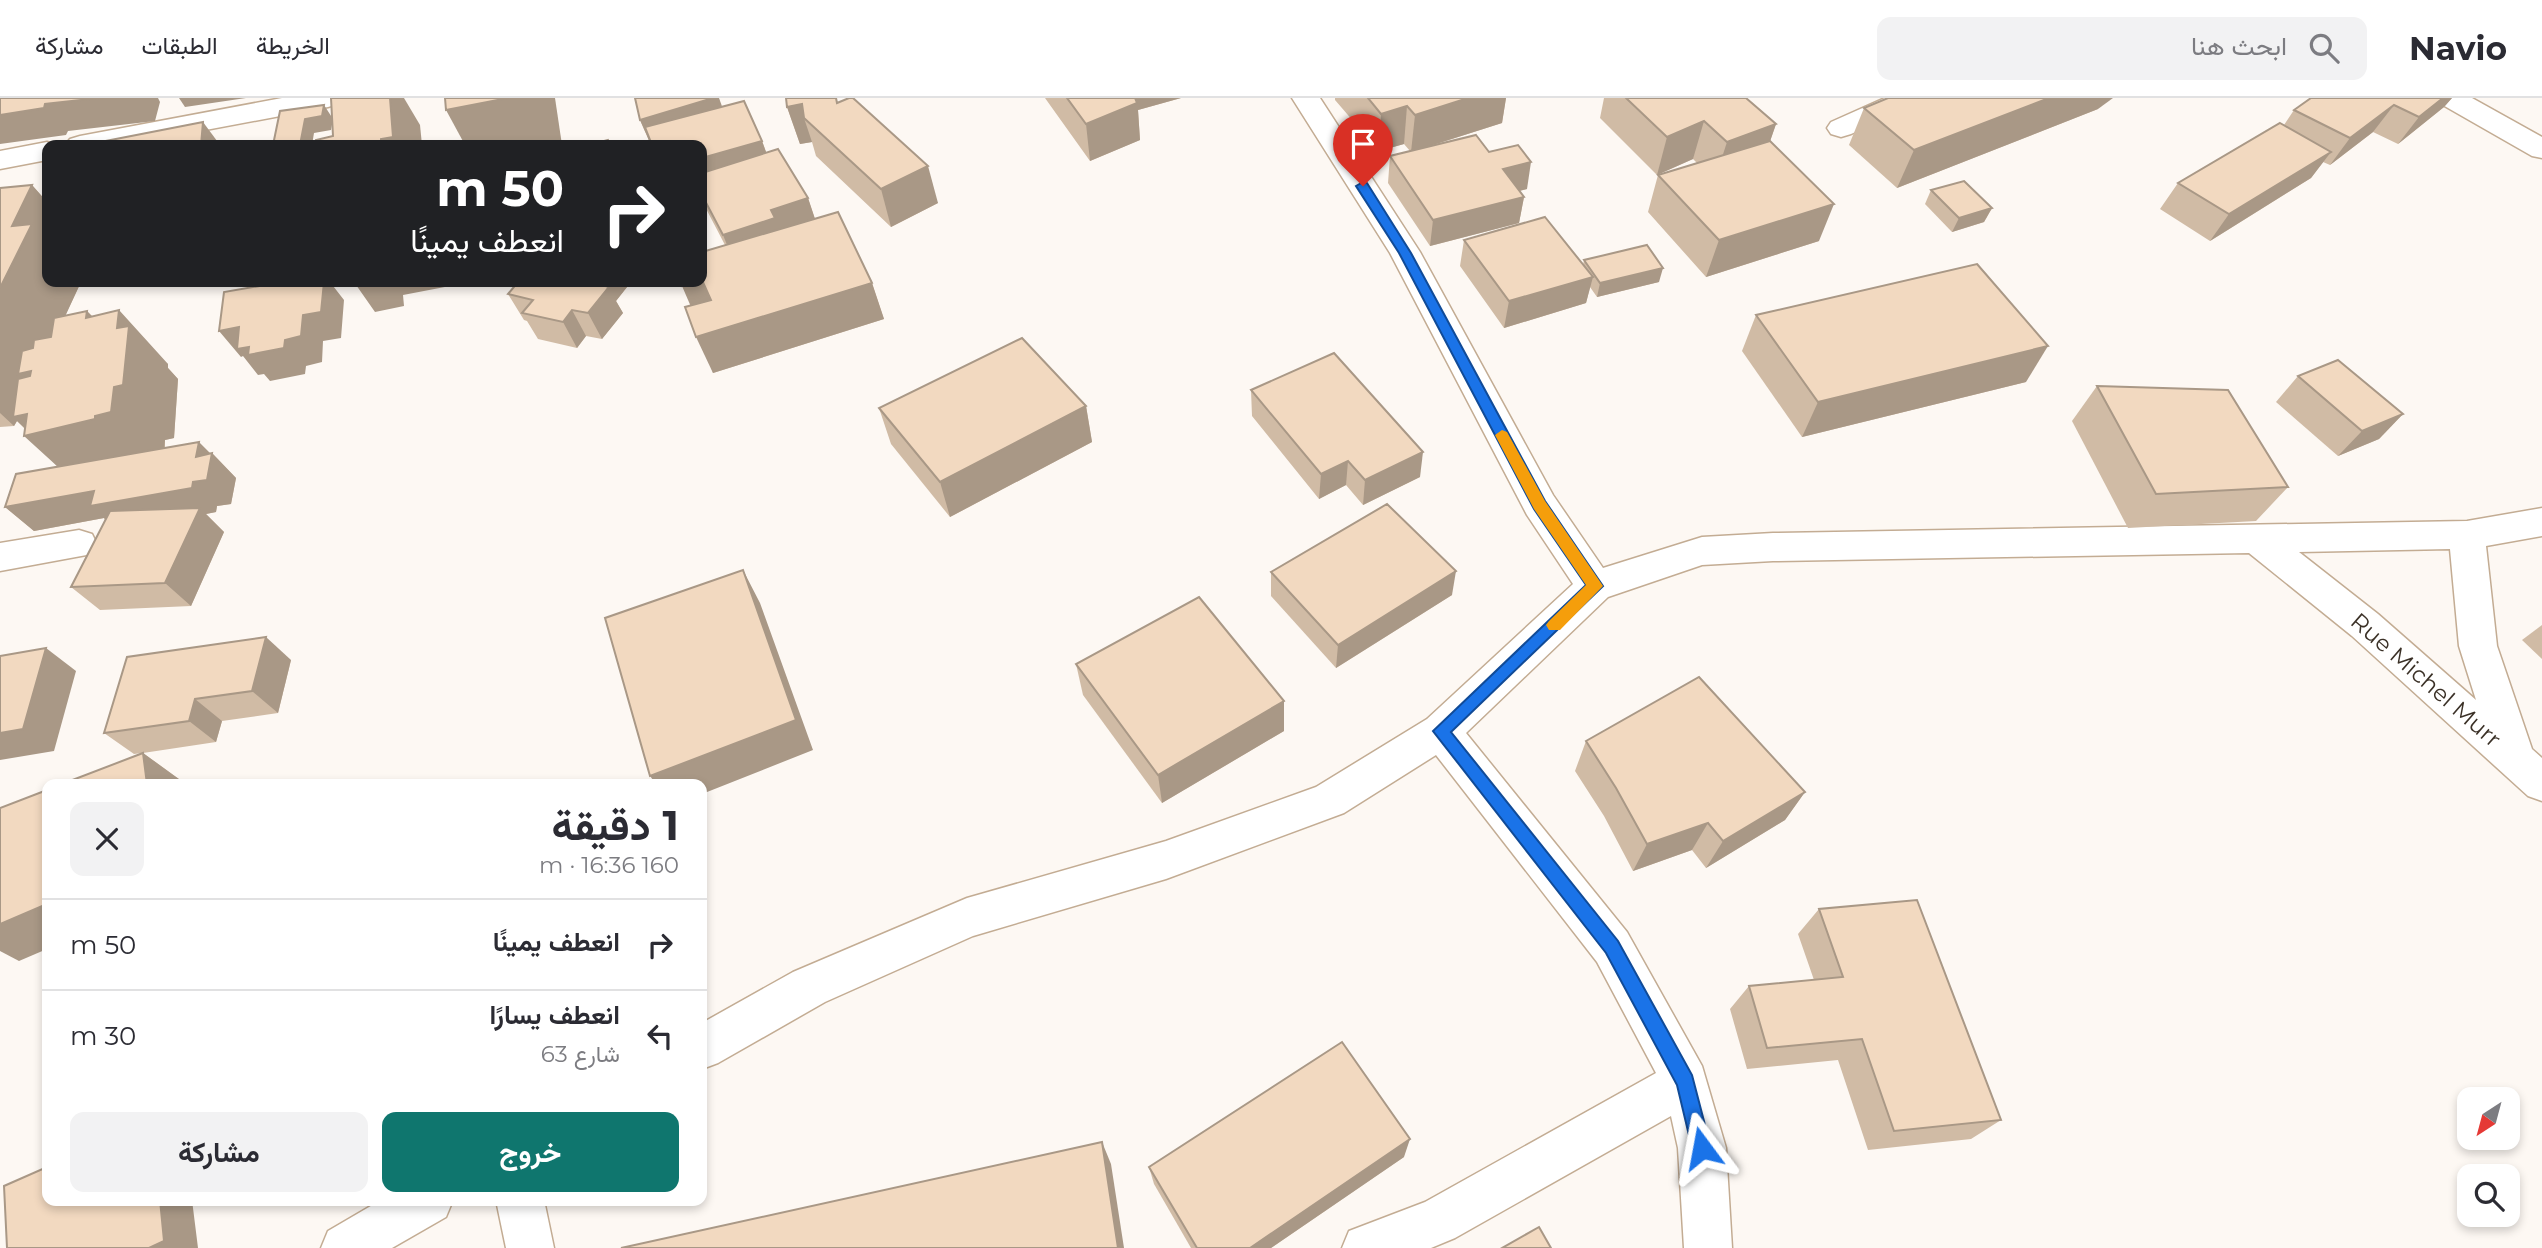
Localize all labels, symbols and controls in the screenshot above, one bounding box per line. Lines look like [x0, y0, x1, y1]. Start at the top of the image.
search box [1877, 17, 2367, 80]
text: Navio [2409, 28, 2507, 68]
icon: search [2305, 29, 2343, 67]
text: ابحث هنا [2191, 30, 2287, 62]
text: مشاركة [35, 31, 103, 60]
text: الطبقات [141, 31, 218, 60]
text: الخريطة [256, 31, 330, 60]
pin [1333, 114, 1393, 186]
icon: arrive [1344, 125, 1382, 163]
text: 50 m [436, 159, 564, 218]
icon: right [588, 168, 679, 259]
text: انعطف يمينًا [410, 221, 564, 260]
street label: Rue Michel Murr [2345, 607, 2507, 753]
text: 1 دقيقة [552, 799, 679, 851]
button: close [70, 802, 144, 876]
text: 160 m · 16:36 [539, 851, 679, 879]
text: انعطف يمينًا [493, 926, 620, 958]
icon: right [641, 926, 679, 964]
text: 50 m [70, 929, 136, 961]
text: انعطف يسارًا [490, 999, 620, 1031]
icon: left [641, 1017, 679, 1055]
text: 30 m [70, 1020, 136, 1052]
text: شارع 63 [541, 1040, 620, 1068]
north arrow [2457, 1087, 2520, 1150]
map controls [2457, 1087, 2520, 1227]
position arrow [1665, 1111, 1739, 1185]
button: مشاركة [70, 1112, 368, 1192]
button: خروج [382, 1112, 679, 1192]
button: search [2457, 1164, 2520, 1227]

